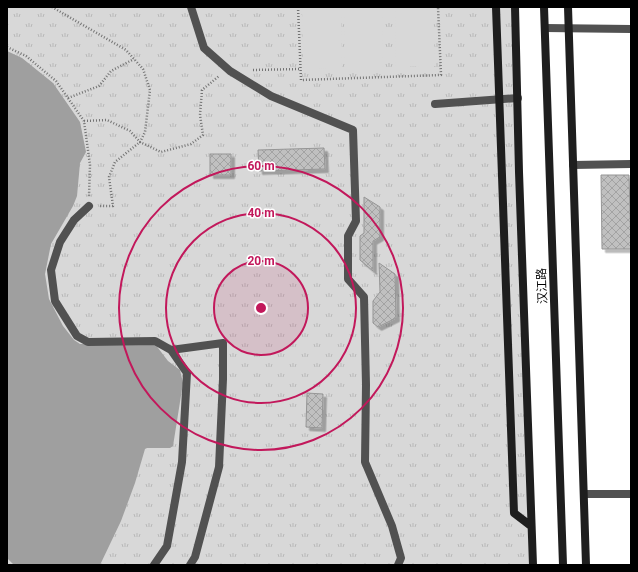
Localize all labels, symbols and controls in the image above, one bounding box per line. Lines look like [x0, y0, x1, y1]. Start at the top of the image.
text: 60 m [247, 159, 275, 173]
text: 40 m [247, 206, 275, 220]
text: 20 m [247, 254, 275, 268]
street label: 汉江路 [534, 268, 550, 304]
centre of rings [254, 301, 268, 315]

